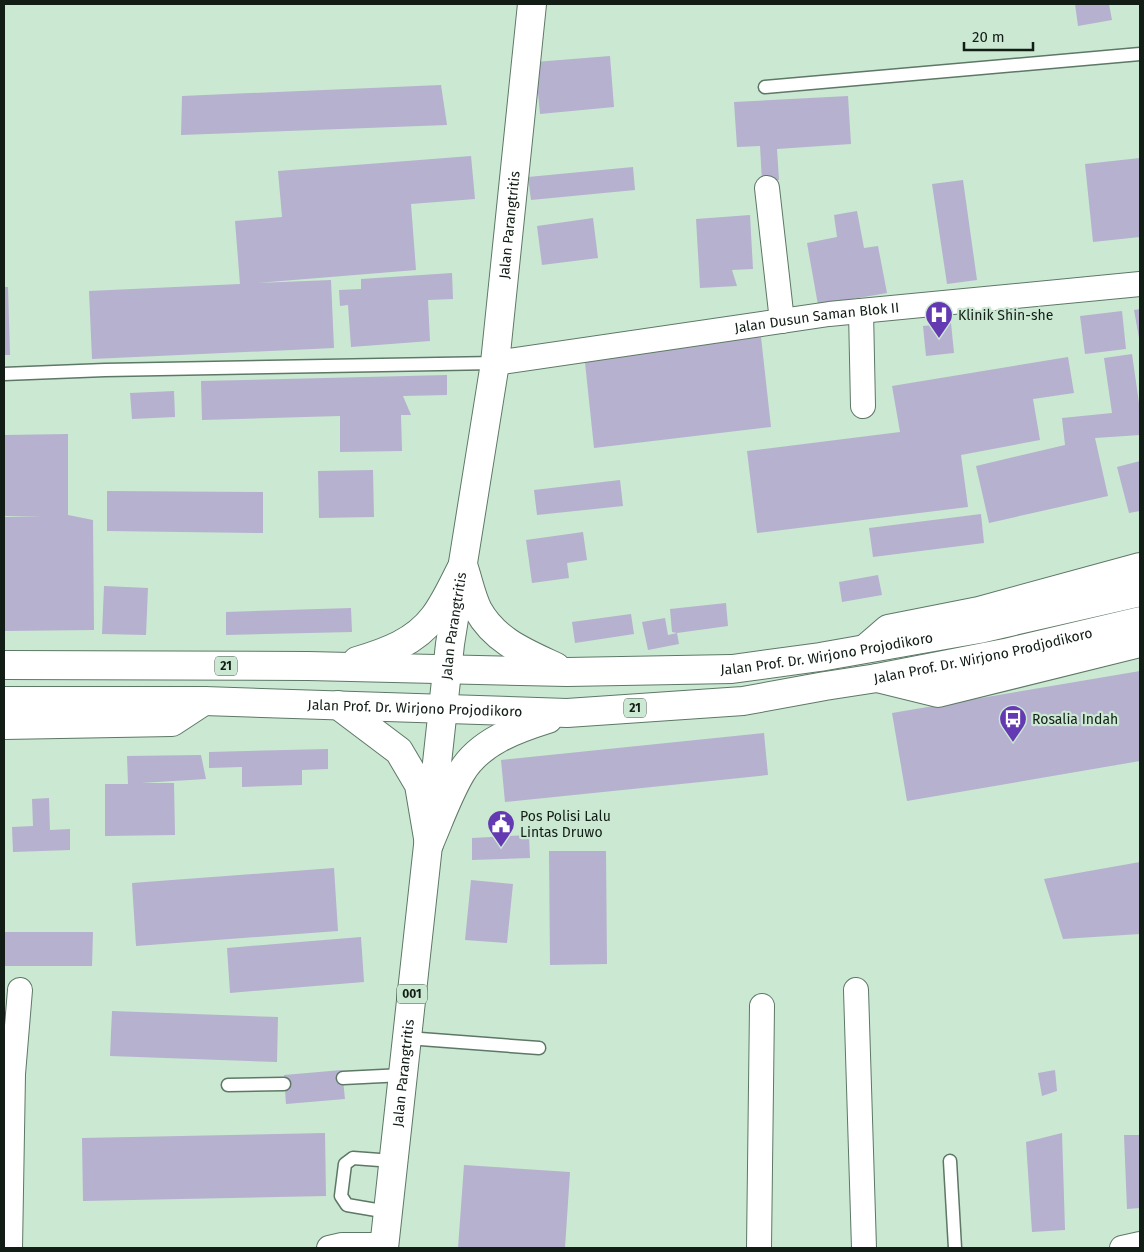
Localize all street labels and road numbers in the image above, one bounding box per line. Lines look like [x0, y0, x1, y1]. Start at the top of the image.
street label: Jalan Parangtritis [496, 170, 524, 280]
street label: Jalan Dusun Saman Blok II [733, 299, 900, 337]
street label: Jalan Parangtritis [438, 571, 470, 681]
street label: Jalan Prof. Dr. Wirjono Prodjodikoro [873, 625, 1094, 687]
street label: Jalan Prof. Dr. Wirjono Projodikoro [720, 629, 934, 678]
road number: 21 [215, 656, 237, 676]
street label: Jalan Prof. Dr. Wirjono Projodikoro [307, 696, 523, 721]
road number: 21 [624, 698, 646, 718]
road number: 001 [397, 984, 427, 1004]
street label: Jalan Parangtritis [389, 1018, 418, 1128]

